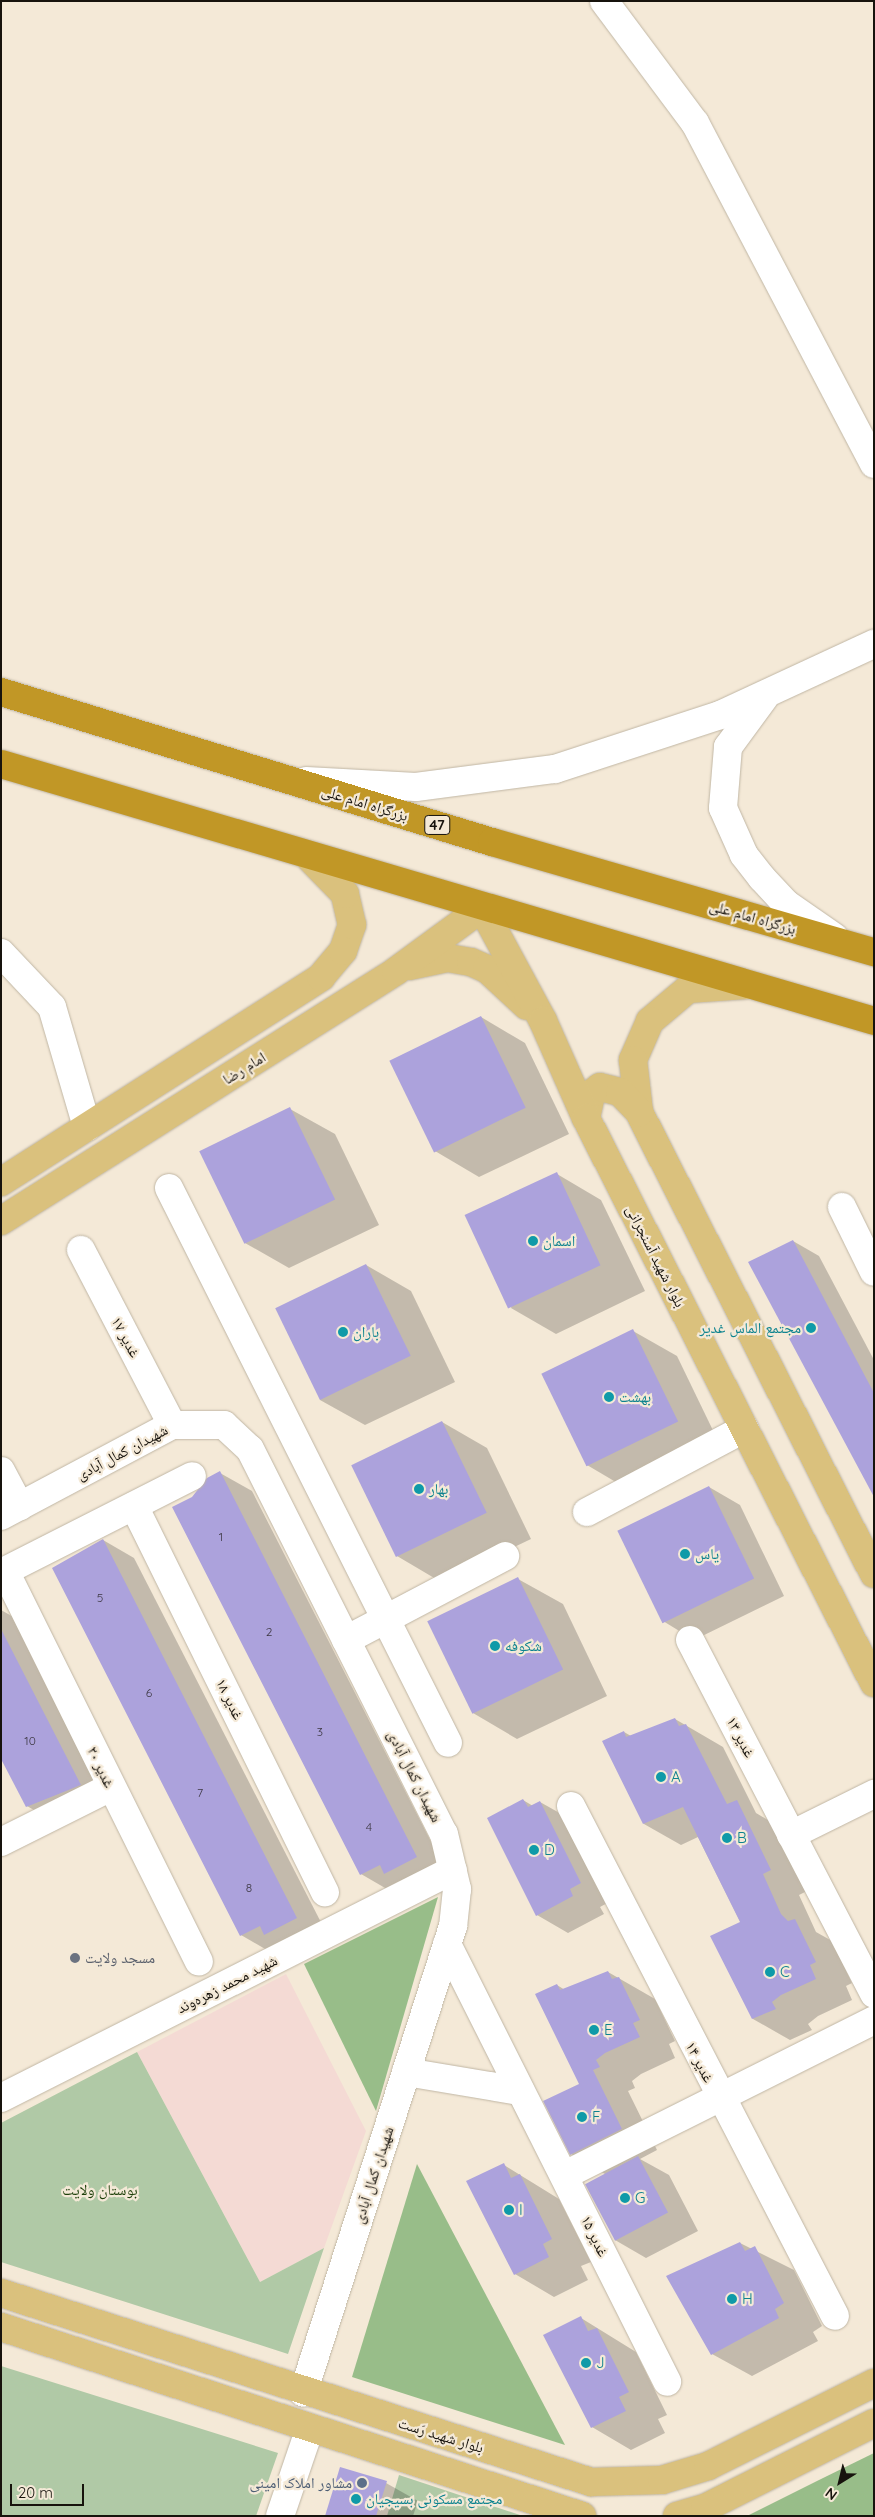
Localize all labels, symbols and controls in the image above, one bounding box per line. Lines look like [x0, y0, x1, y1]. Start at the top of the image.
street label: بزرگراه امام علی [320, 781, 410, 825]
road number: 47 [423, 814, 451, 836]
street label: بزرگراه امام علی [708, 896, 798, 938]
street label: امام رضا [219, 1048, 269, 1088]
street label: بلوار شهید آسنجرانی [622, 1202, 690, 1310]
place label: اسمان [543, 1232, 575, 1250]
marker: اسمان [527, 1235, 539, 1247]
street label: غدیر ۱۷ [108, 1314, 144, 1360]
place label: مجتمع الماس غدیر [699, 1319, 801, 1337]
marker: مجتمع الماس غدیر [805, 1322, 817, 1334]
place label: باران [353, 1323, 379, 1341]
marker: باران [337, 1326, 349, 1338]
place label: بهشت [619, 1388, 651, 1406]
marker: بهشت [603, 1391, 615, 1403]
street label: شهیدان کمال آبادی [73, 1420, 171, 1484]
place label: بهار [429, 1480, 448, 1498]
marker: بهار [413, 1483, 425, 1495]
house number: 1 [219, 1530, 223, 1544]
place label: یاس [695, 1545, 719, 1563]
marker: یاس [679, 1548, 691, 1560]
house number: 5 [97, 1591, 103, 1605]
house number: 2 [266, 1625, 272, 1639]
place label: شکوفه [505, 1637, 542, 1655]
marker: شکوفه [489, 1640, 501, 1652]
street label: غدیر ۱۸ [212, 1676, 248, 1722]
house number: 6 [146, 1686, 152, 1700]
street label: غدیر ۱۳ [723, 1714, 759, 1760]
house number: 3 [317, 1725, 323, 1739]
street label: شهیدان کمال آبادی [384, 1727, 446, 1825]
house number: 10 [24, 1734, 36, 1748]
street label: غدیر ۲۰ [83, 1744, 119, 1790]
place label: A [671, 1768, 681, 1786]
marker: A [655, 1771, 667, 1783]
house number: 7 [197, 1786, 203, 1800]
house number: 4 [366, 1820, 372, 1834]
place label: B [737, 1829, 747, 1847]
marker: B [721, 1832, 733, 1844]
place label: D [544, 1841, 555, 1859]
marker: D [528, 1844, 540, 1856]
house number: 8 [246, 1881, 252, 1895]
place label: مسجد ولایت [85, 1949, 155, 1967]
street label: شهید محمد زهره‌وند [174, 1951, 280, 2017]
marker: مسجد ولایت [69, 1952, 81, 1964]
place label: C [780, 1963, 790, 1981]
marker: C [764, 1966, 776, 1978]
place label: E [604, 2021, 613, 2039]
marker: E [588, 2024, 600, 2036]
street label: غدیر ۱۴ [682, 2039, 718, 2085]
place label: F [592, 2108, 600, 2126]
marker: F [576, 2111, 588, 2123]
street label: شهیدان کمال آبادی [349, 2124, 397, 2226]
park label: بوستان ولایت [62, 2181, 138, 2199]
place label: G [635, 2189, 645, 2207]
marker: G [619, 2192, 631, 2204]
place label: I [519, 2201, 523, 2219]
marker: I [503, 2204, 515, 2216]
street label: غدیر ۱۵ [577, 2213, 613, 2259]
place label: H [742, 2290, 753, 2308]
marker: H [726, 2293, 738, 2305]
place label: J [596, 2354, 605, 2372]
marker: J [580, 2357, 592, 2369]
street label: بلوار شهید رَست [396, 2413, 486, 2457]
north arrow [815, 2457, 865, 2507]
scale bar [12, 2474, 86, 2506]
place label: مشاور املاک امینی [250, 2474, 352, 2492]
marker: مشاور املاک امینی [356, 2477, 368, 2489]
text: 20 m [18, 2483, 53, 2502]
text: N [822, 2484, 841, 2504]
place label: مجتمع مسکونی بسیجیان [366, 2490, 502, 2508]
marker: مجتمع مسکونی بسیجیان [350, 2493, 362, 2505]

